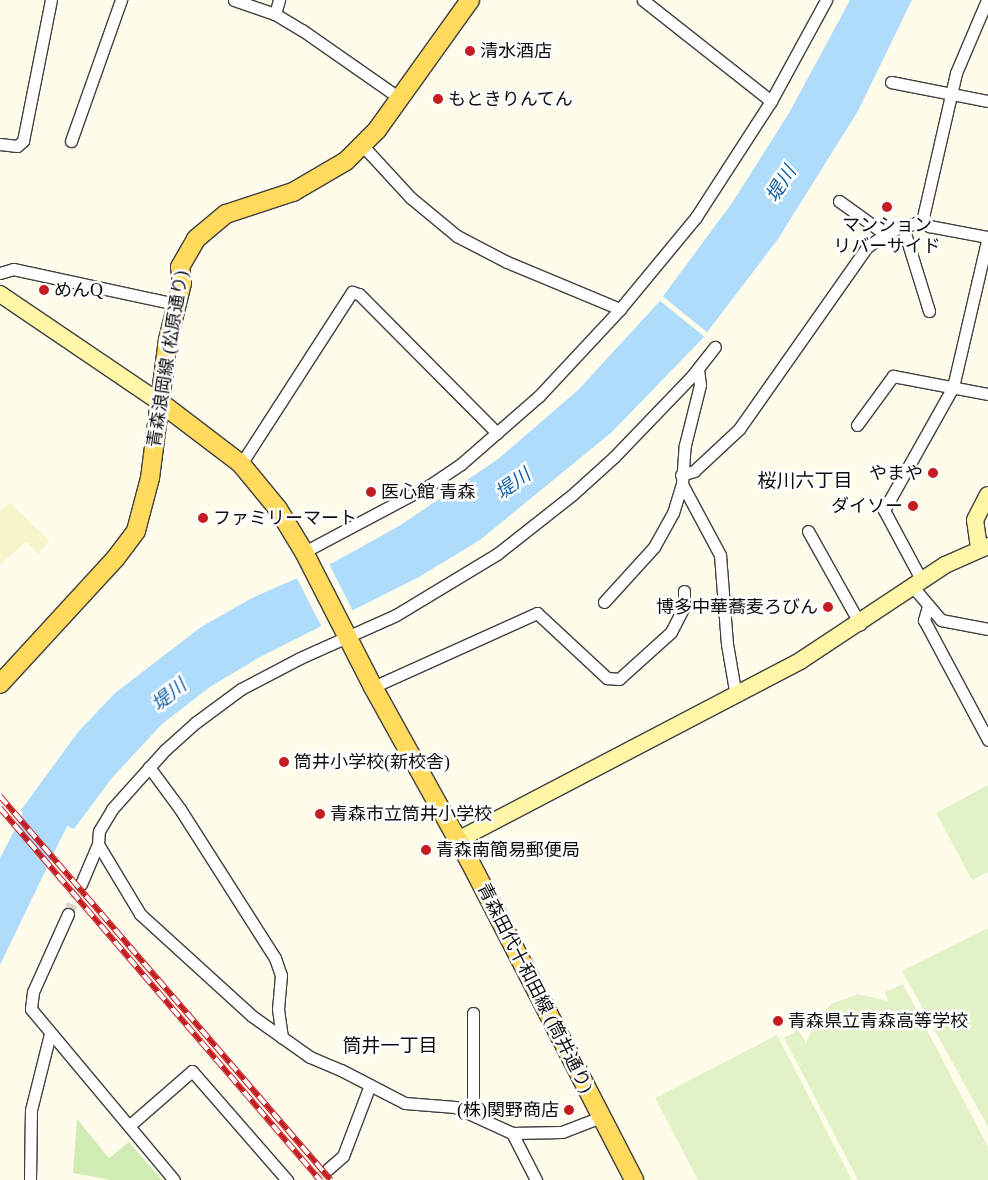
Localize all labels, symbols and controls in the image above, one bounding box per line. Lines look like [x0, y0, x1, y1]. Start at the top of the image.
place label: 清水酒店 [480, 40, 552, 62]
marker: 清水酒店 [464, 45, 476, 57]
place label: もときりんてん [448, 88, 574, 110]
marker: もときりんてん [432, 93, 444, 105]
water label: 堤川 [761, 162, 801, 206]
marker: マンション リバーサイド [881, 201, 893, 213]
place label: マンション リバーサイド [833, 215, 941, 258]
street label: 青森浪岡線 (松原通り) [143, 269, 193, 449]
place label: めんQ [54, 279, 103, 301]
marker: めんQ [38, 284, 50, 296]
place label: やまや [869, 462, 923, 484]
water label: 堤川 [491, 464, 535, 504]
marker: やまや [927, 467, 939, 479]
district label: 桜川六丁目 [758, 470, 852, 492]
place label: 医心館 青森 [381, 481, 475, 503]
marker: 医心館 青森 [365, 486, 377, 498]
place label: ダイソー [831, 495, 903, 517]
marker: ダイソー [907, 500, 919, 512]
place label: ファミリーマート [213, 507, 357, 529]
marker: ファミリーマート [197, 512, 209, 524]
place label: 博多中華蕎麦ろびん [656, 596, 818, 618]
marker: 博多中華蕎麦ろびん [822, 601, 834, 613]
water label: 堤川 [147, 674, 191, 716]
place label: 筒井小学校(新校舎) [294, 751, 450, 773]
marker: 筒井小学校(新校舎) [278, 756, 290, 768]
place label: 青森市立筒井小学校 [330, 803, 492, 825]
marker: 青森市立筒井小学校 [314, 808, 326, 820]
place label: 青森南簡易郵便局 [436, 839, 580, 861]
marker: 青森南簡易郵便局 [420, 844, 432, 856]
street label: 青森田代十和田線 (筒井通り) [473, 880, 597, 1096]
place label: 青森県立青森高等学校 [788, 1010, 968, 1032]
marker: 青森県立青森高等学校 [772, 1015, 784, 1027]
district label: 筒井一丁目 [343, 1035, 437, 1057]
place label: (株)関野商店 [457, 1099, 559, 1121]
marker: (株)関野商店 [563, 1104, 575, 1116]

